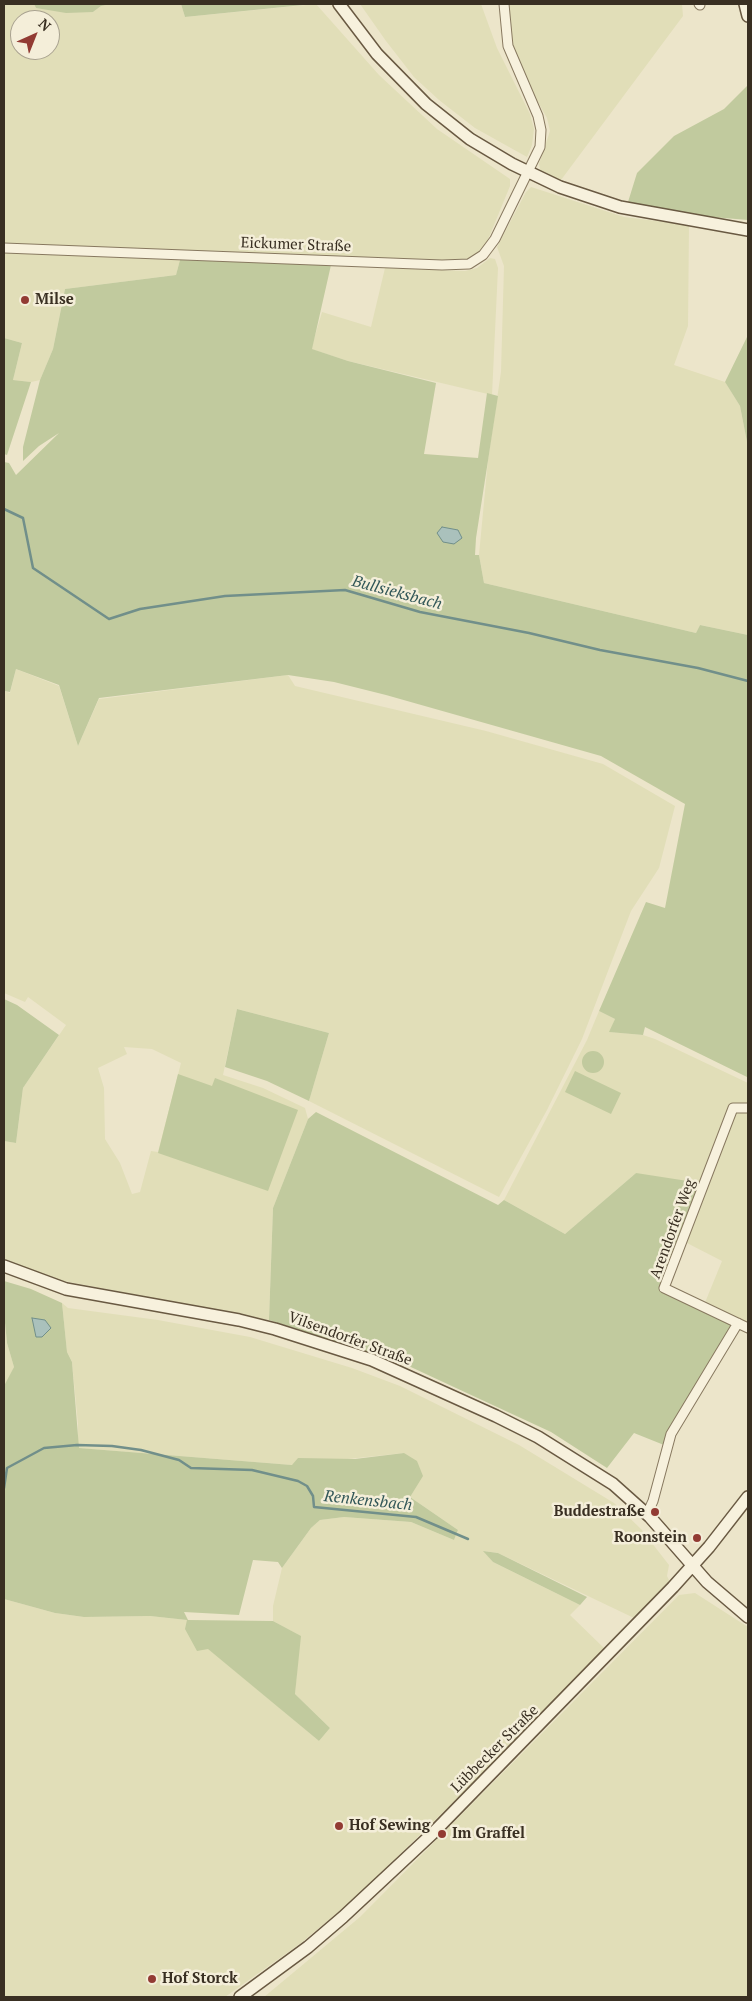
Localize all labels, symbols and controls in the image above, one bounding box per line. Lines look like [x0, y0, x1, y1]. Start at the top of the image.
north arrow [10, 10, 60, 60]
text: N [35, 14, 55, 35]
street label: Eickumer Straße [240, 234, 352, 256]
place label: Milse [35, 291, 74, 309]
marker: Milse [19, 294, 31, 306]
water label: Bullsieksbach [350, 572, 444, 614]
street label: Arendorfer Weg [647, 1177, 699, 1281]
street label: Vilsendorfer Straße [286, 1308, 414, 1370]
water label: Renkensbach [323, 1487, 413, 1515]
place label: Buddestraße [554, 1503, 645, 1521]
marker: Buddestraße [649, 1506, 661, 1518]
place label: Roonstein [614, 1529, 687, 1547]
marker: Roonstein [691, 1532, 703, 1544]
street label: Lübbecker Straße [448, 1702, 542, 1796]
place label: Hof Sewing [349, 1817, 430, 1835]
marker: Hof Sewing [333, 1820, 345, 1832]
place label: Im Graffel [452, 1825, 525, 1843]
marker: Im Graffel [436, 1828, 448, 1840]
place label: Hof Storck [162, 1970, 238, 1988]
marker: Hof Storck [146, 1973, 158, 1985]

